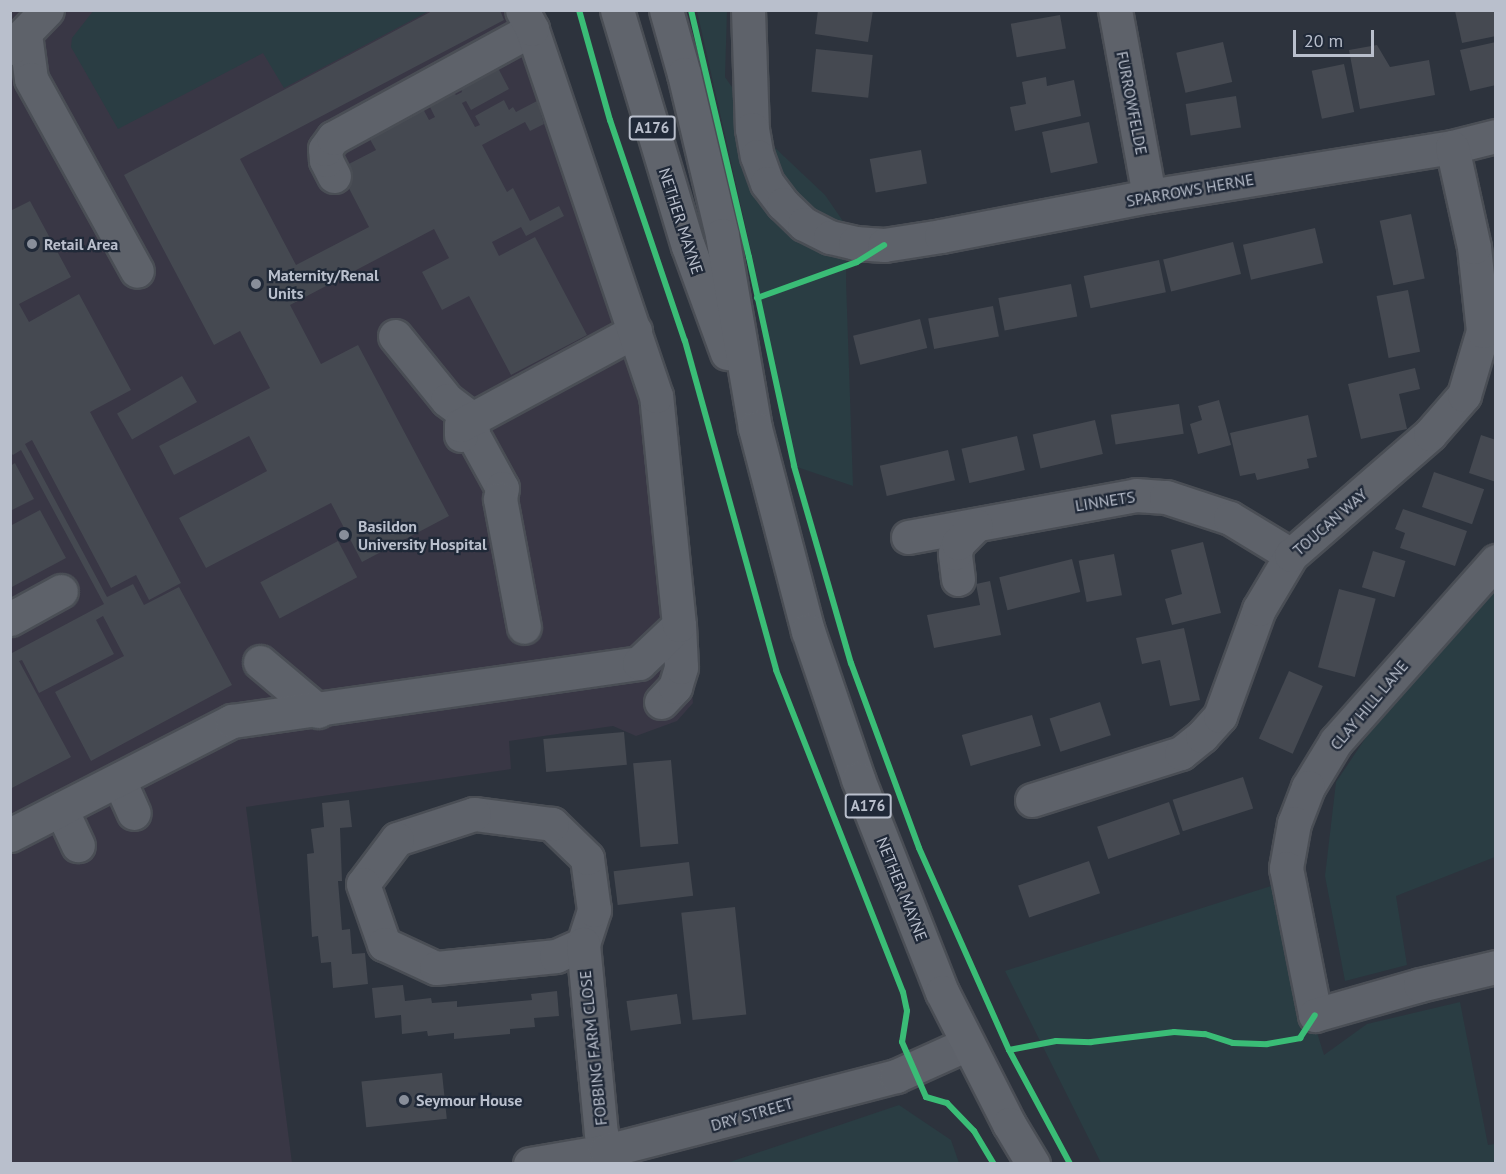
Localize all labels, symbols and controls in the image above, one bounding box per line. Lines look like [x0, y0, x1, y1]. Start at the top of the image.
scale bar [1296, 18, 1377, 56]
text: 20 m [1304, 29, 1343, 52]
street label: FURROWFELDE [1113, 50, 1151, 156]
road number: A176 [628, 116, 676, 140]
street label: NETHER MAYNE [655, 165, 707, 277]
street label: SPARROWS HERNE [1125, 169, 1255, 211]
place label: Retail Area [44, 234, 119, 254]
marker: Retail Area [25, 237, 39, 251]
place label: Maternity/Renal Units [268, 265, 379, 303]
marker: Maternity/Renal Units [249, 277, 263, 291]
street label: TOUCAN WAY [1289, 484, 1371, 560]
street label: LINNETS [1074, 487, 1136, 515]
place label: Basildon University Hospital [358, 516, 487, 554]
marker: Basildon University Hospital [335, 526, 353, 544]
street label: CLAY HILL LANE [1326, 656, 1412, 754]
road number: A176 [844, 794, 892, 818]
street label: NETHER MAYNE [872, 834, 932, 944]
street label: FOBBING FARM CLOSE [575, 970, 611, 1126]
place label: Seymour House [416, 1090, 522, 1110]
marker: Seymour House [397, 1093, 411, 1107]
street label: DRY STREET [708, 1093, 796, 1135]

